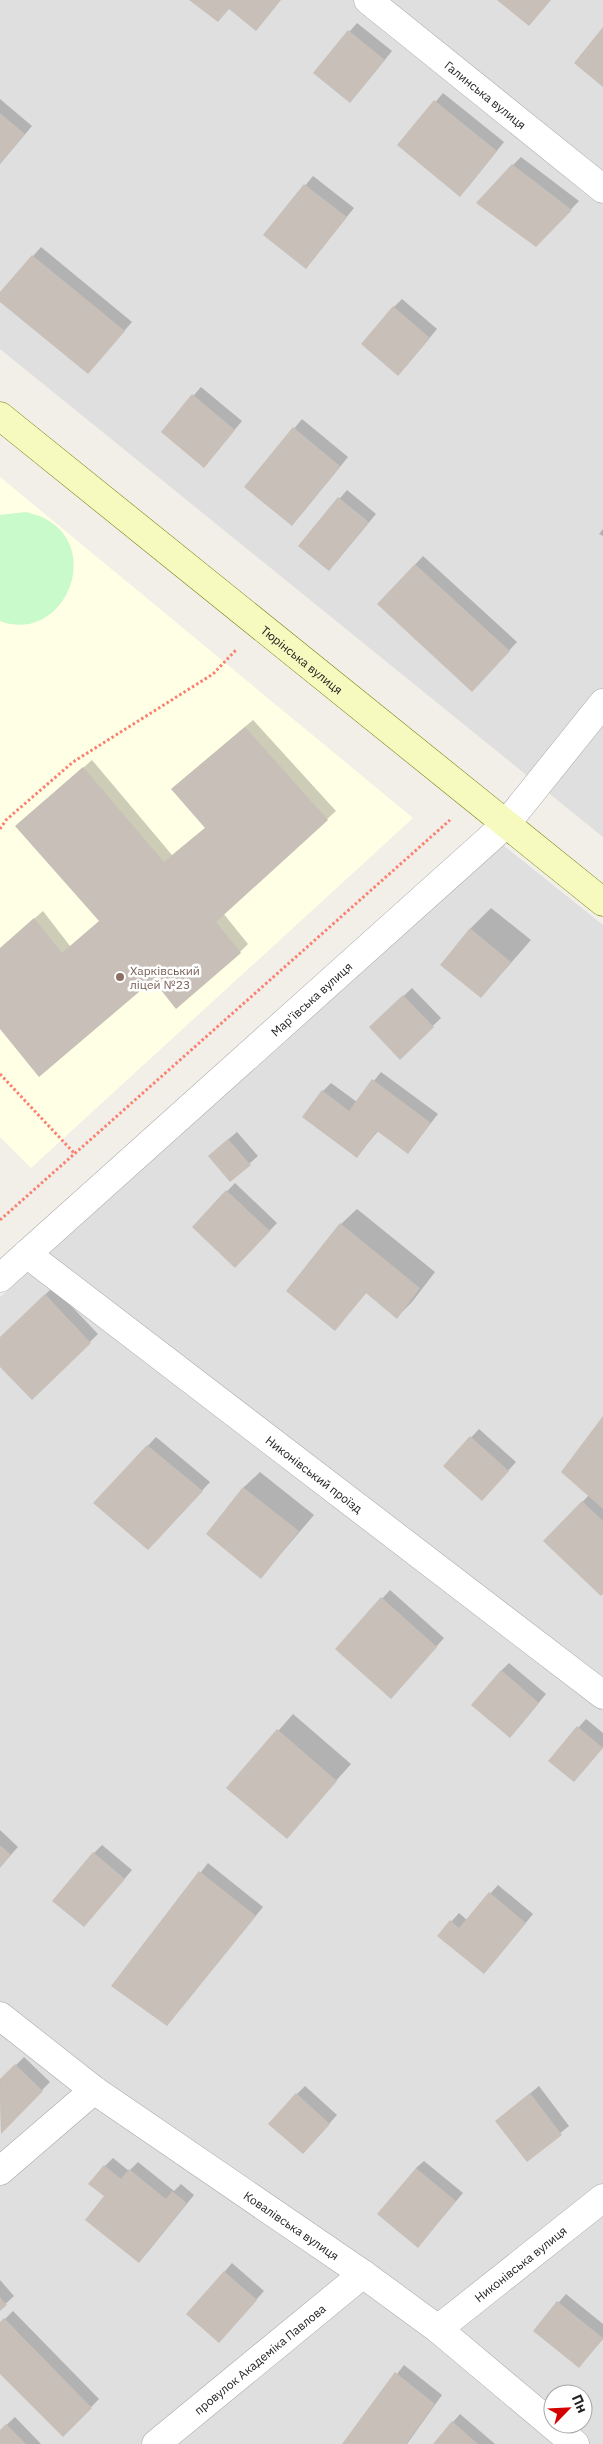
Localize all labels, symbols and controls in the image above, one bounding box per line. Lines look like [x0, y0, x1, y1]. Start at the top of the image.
street label: Галинська вулиця [442, 57, 529, 132]
street label: Тюрінська вулиця [258, 622, 346, 697]
street label: Мар'ївська вулиця [267, 959, 355, 1039]
place label: Харківський ліцей №23 [130, 963, 200, 992]
marker: Харківський ліцей №23 [114, 971, 126, 983]
street label: Никонівський проїзд [263, 1432, 366, 1516]
street label: Ковалівська вулиця [241, 2187, 342, 2263]
street label: Никонівська вулиця [471, 2223, 569, 2305]
street label: провулок Академіка Павлова [191, 2300, 329, 2417]
north arrow [543, 2384, 593, 2434]
text: Пн [568, 2392, 592, 2416]

